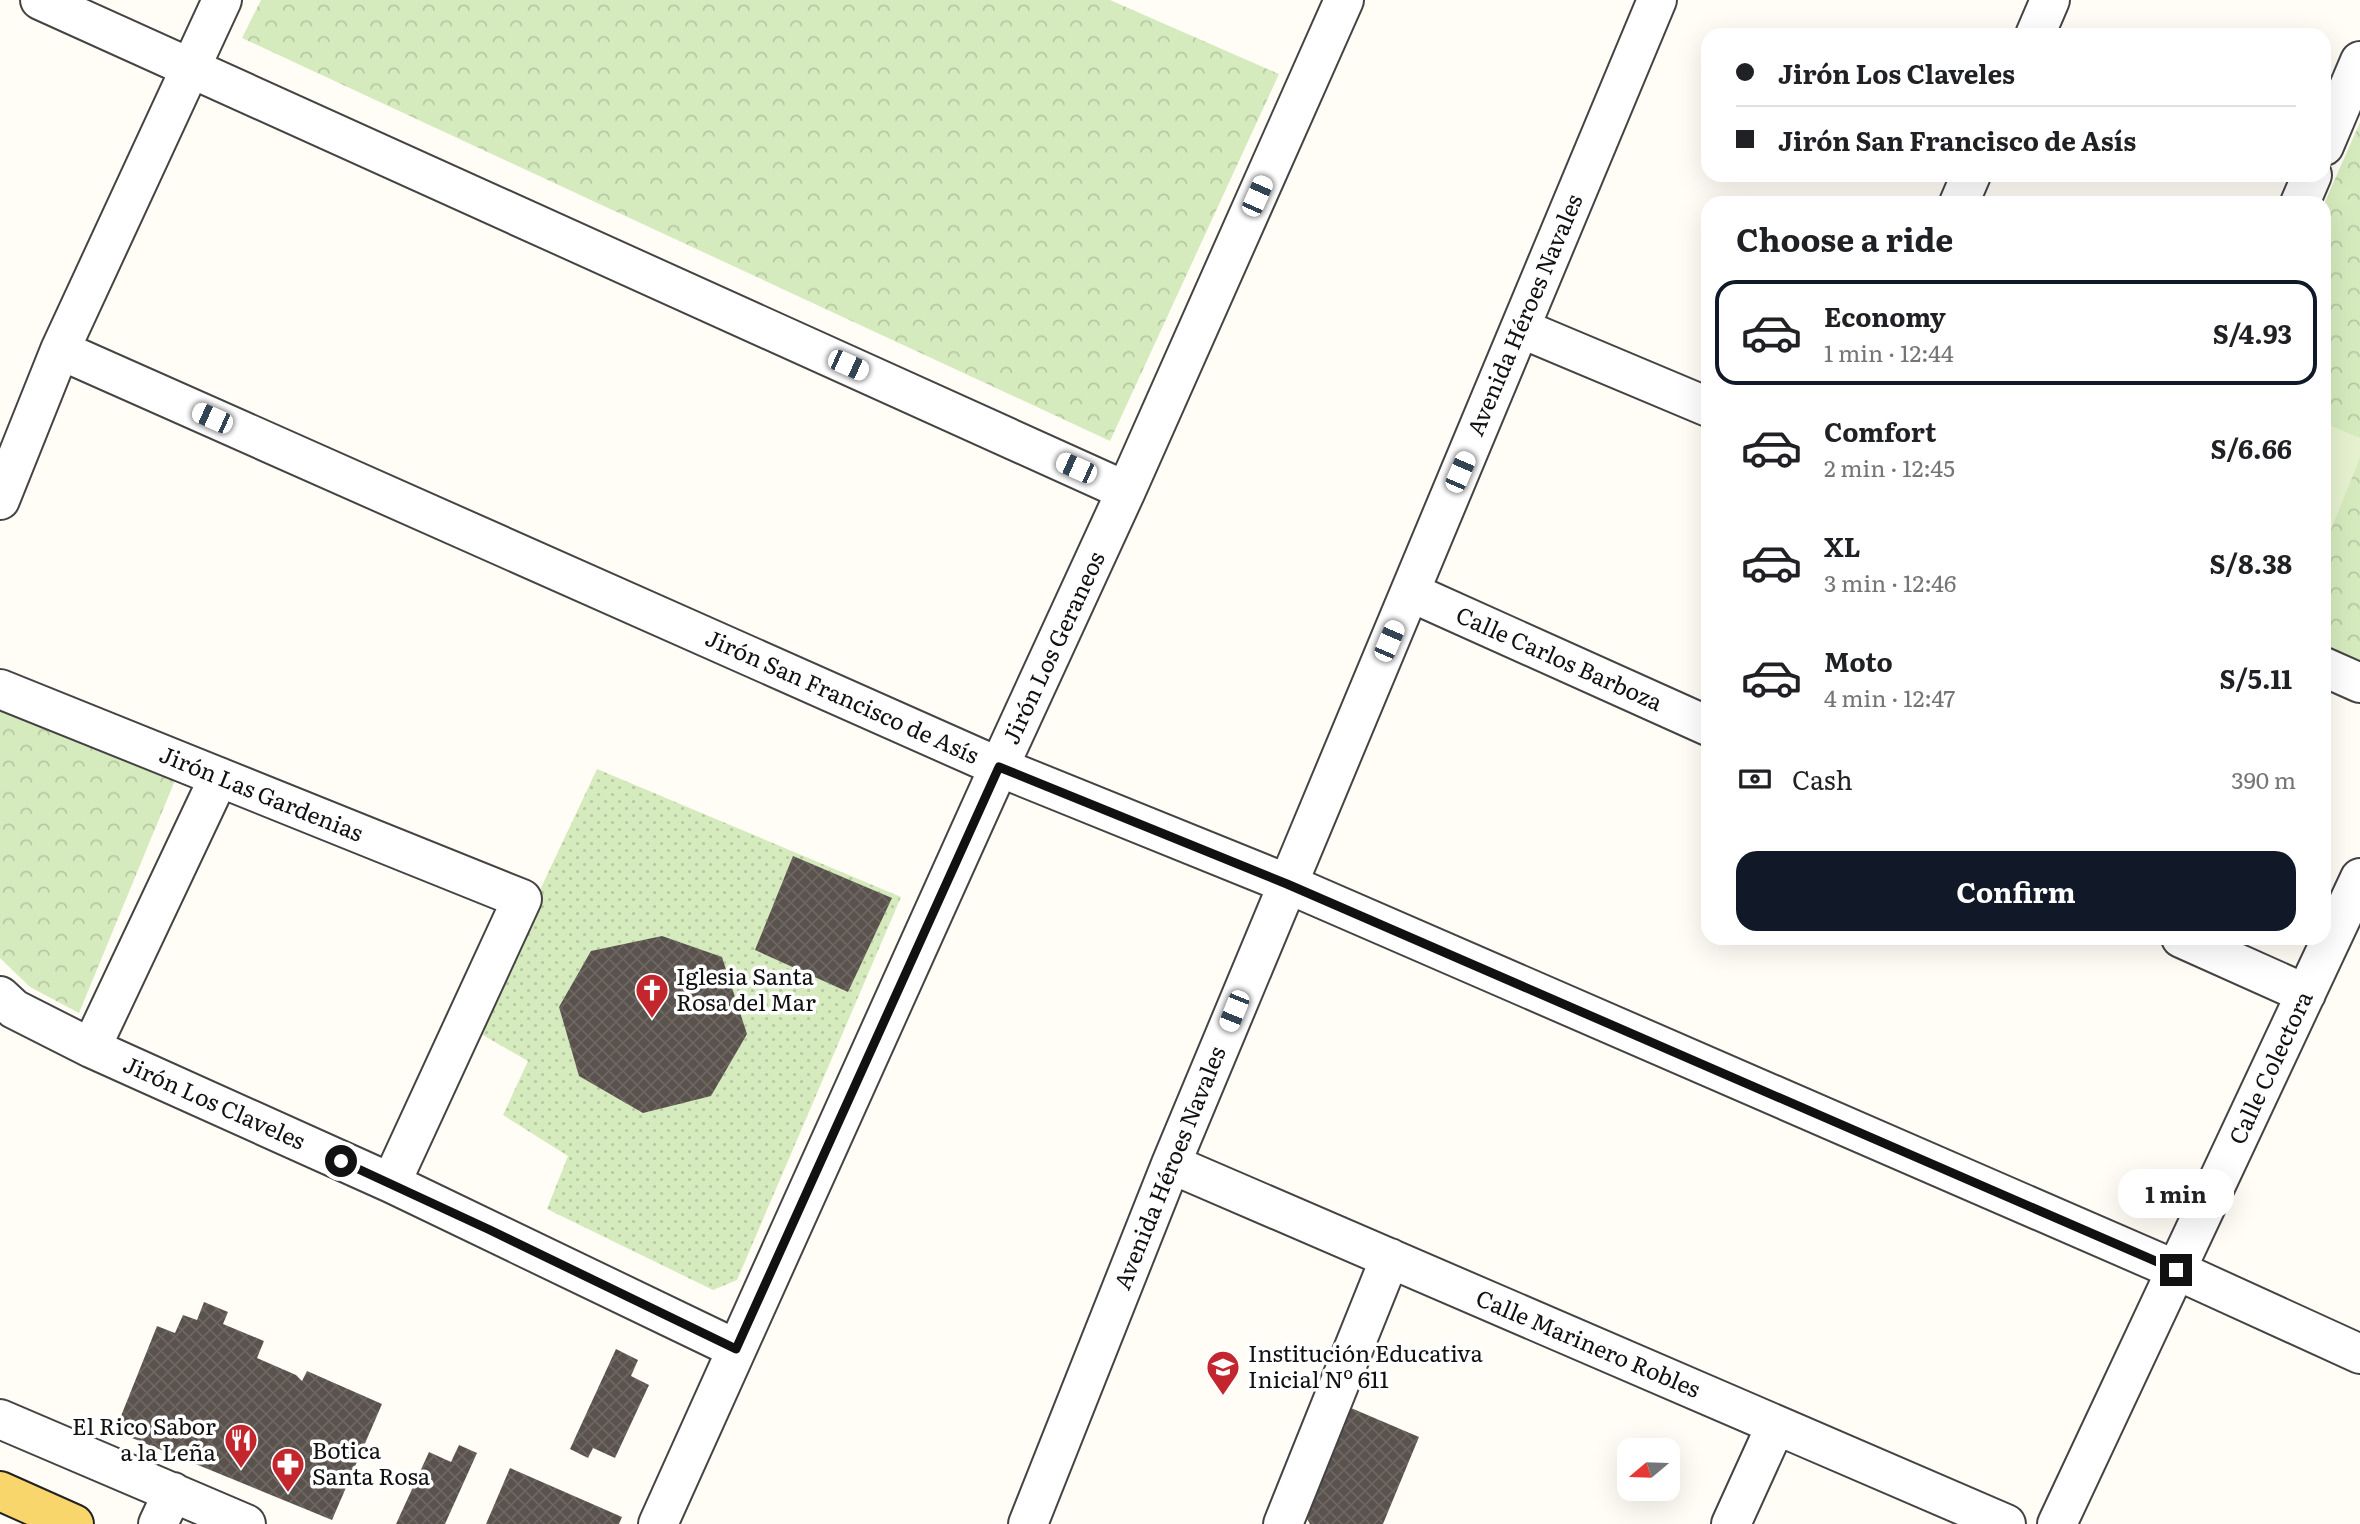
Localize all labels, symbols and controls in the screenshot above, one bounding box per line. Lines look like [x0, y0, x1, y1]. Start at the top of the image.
text: Jirón Los Claveles [1778, 53, 2015, 92]
text: Jirón San Francisco de Asís [1778, 120, 2136, 159]
car [1239, 173, 1276, 219]
street label: Avenida Héroes Navales [1457, 188, 1590, 440]
text: Choose a ride [1736, 214, 1953, 262]
text: Economy [1824, 296, 1946, 335]
icon: car [1740, 301, 1803, 364]
text: S/4.93 [2213, 313, 2292, 352]
text: 1 min · 12:44 [1824, 335, 1954, 369]
car [825, 347, 872, 383]
car [189, 400, 236, 436]
text: Comfort [1824, 411, 1936, 450]
icon: car [1740, 416, 1803, 479]
text: S/6.66 [2210, 428, 2292, 467]
car [1443, 449, 1478, 495]
car [1053, 450, 1100, 486]
text: 2 min · 12:45 [1824, 450, 1955, 484]
text: XL [1824, 526, 1861, 565]
icon: car [1740, 531, 1803, 594]
text: S/8.38 [2210, 543, 2292, 582]
street label: Jirón Los Geraneos [993, 545, 1112, 749]
text: 3 min · 12:46 [1824, 565, 1956, 599]
street label: Calle Carlos Barboza [1451, 596, 1669, 718]
car [1372, 618, 1407, 664]
street label: Jirón San Francisco de Asís [701, 619, 985, 771]
text: Moto [1824, 641, 1893, 680]
icon: car [1740, 646, 1803, 709]
text: S/5.11 [2220, 658, 2292, 697]
text: 4 min · 12:47 [1824, 680, 1955, 714]
street label: Jirón Las Gardenias [155, 736, 369, 849]
text: Cash [1792, 759, 1853, 798]
icon: cash [1736, 760, 1774, 798]
text: 390 m [2231, 762, 2296, 796]
button: Confirm [1736, 851, 2296, 931]
place label: Iglesia Santa Rosa del Mar [676, 958, 816, 1018]
church icon: Iglesia Santa Rosa del Mar [633, 971, 671, 1020]
street label: Calle Colectora [2219, 984, 2320, 1149]
car [1217, 988, 1252, 1034]
street label: Avenida Héroes Navales [1104, 1040, 1233, 1294]
street label: Jirón Los Claveles [118, 1046, 311, 1157]
route start [325, 1145, 357, 1177]
callout: 1 min [2118, 1168, 2234, 1218]
text: 1 min [2145, 1176, 2207, 1210]
route end [2160, 1254, 2192, 1286]
street label: Calle Marinero Robles [1471, 1279, 1706, 1405]
place label: Institución Educativa Inicial Nº 611 [1248, 1335, 1483, 1395]
school or university icon: Institución Educativa Inicial Nº 611 [1204, 1348, 1242, 1397]
place label: El Rico Sabor a la Leña [72, 1408, 217, 1468]
restaurant icon: El Rico Sabor a la Leña [222, 1421, 260, 1470]
place label: Botica Santa Rosa [312, 1432, 431, 1492]
north arrow [1617, 1438, 1680, 1502]
map controls [1617, 1438, 1680, 1501]
pharmacy icon: Botica Santa Rosa [269, 1445, 307, 1494]

